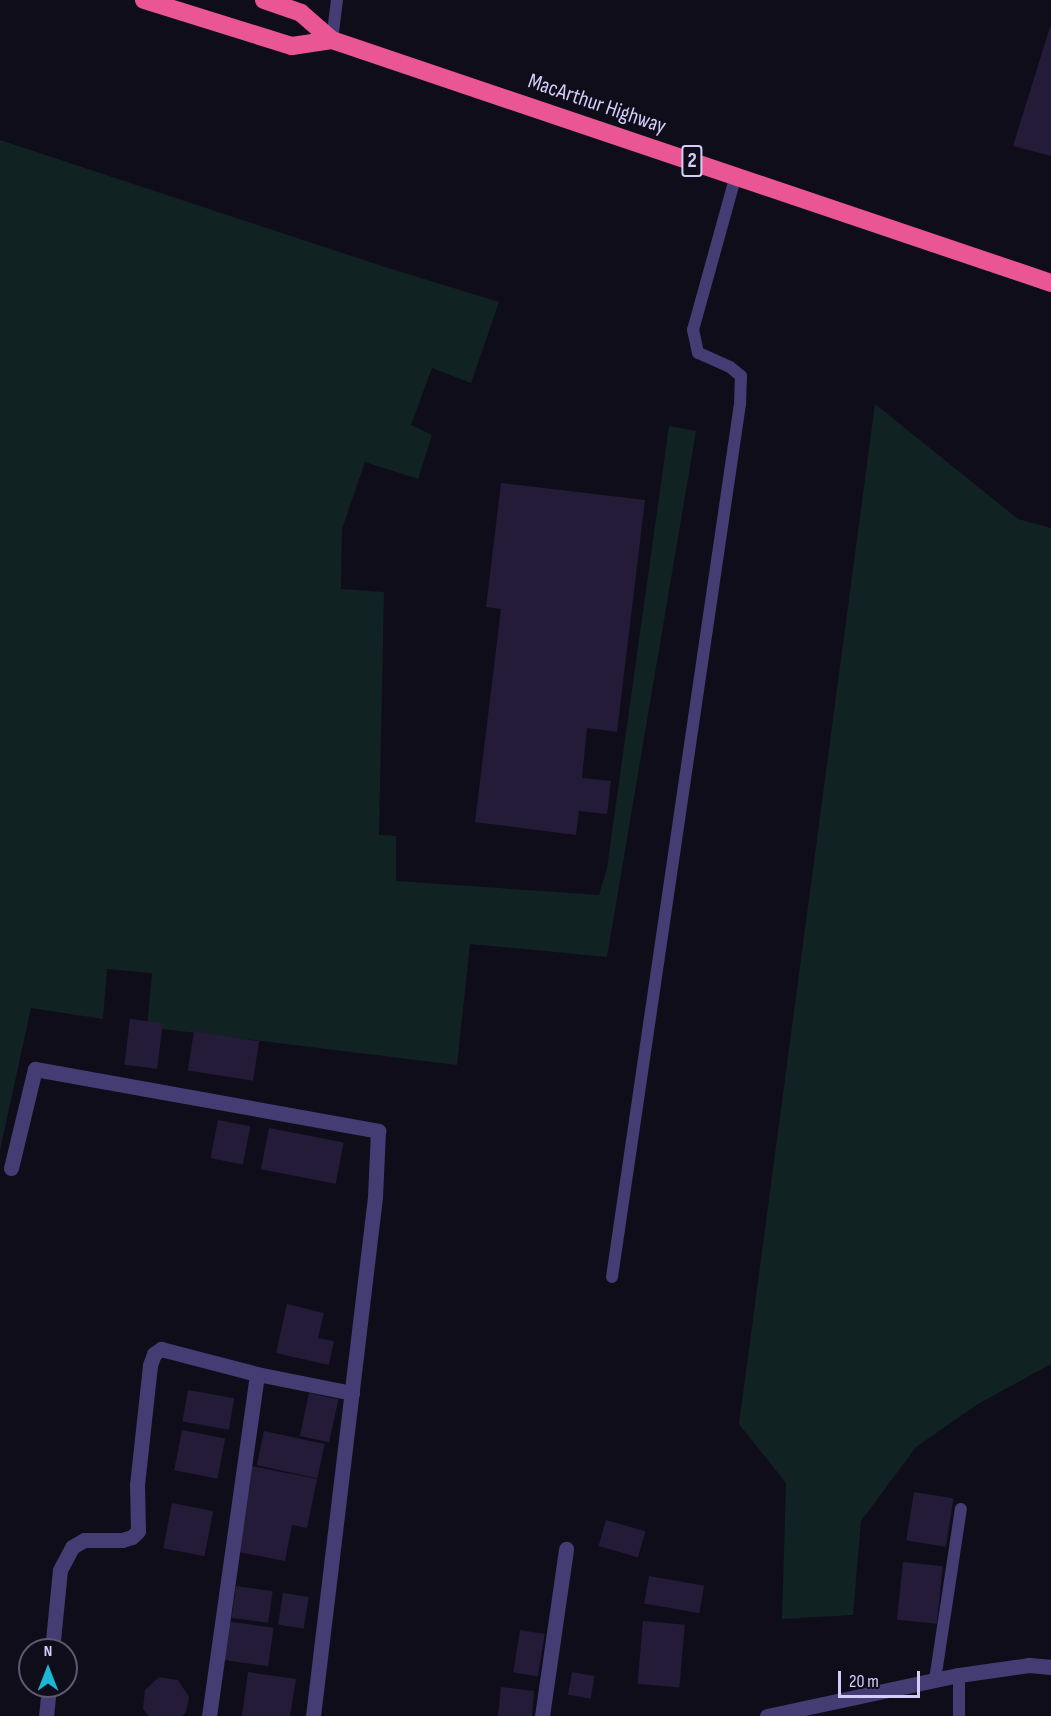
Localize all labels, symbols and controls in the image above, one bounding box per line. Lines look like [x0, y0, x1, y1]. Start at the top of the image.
street label: MacArthur Highway [525, 68, 669, 140]
road number: 2 [680, 143, 704, 179]
north arrow [18, 1638, 78, 1698]
text: N [44, 1642, 52, 1661]
scale bar [841, 1659, 924, 1697]
text: 20 m [849, 1671, 879, 1692]

